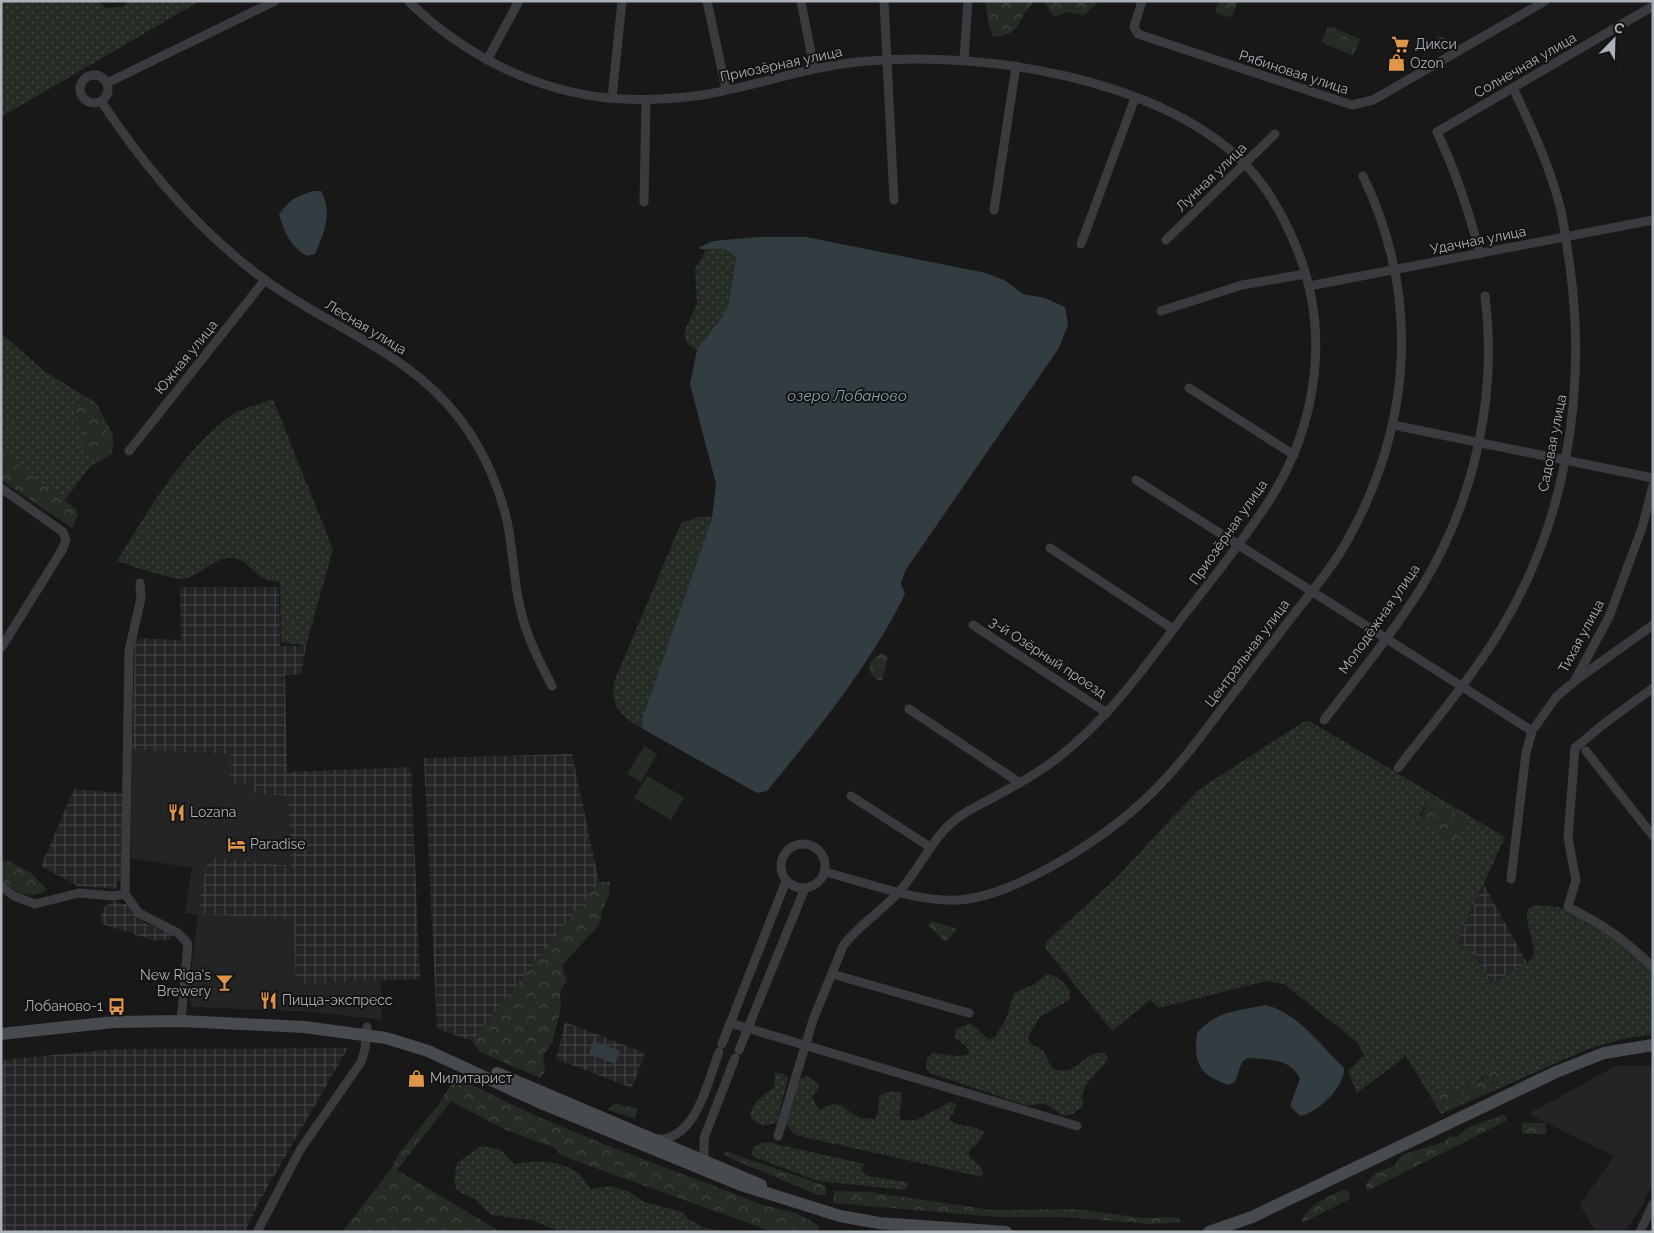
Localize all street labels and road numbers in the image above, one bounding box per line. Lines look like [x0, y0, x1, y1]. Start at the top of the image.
street label: Солнечная улица [1471, 29, 1579, 101]
street label: Приозёрная улица [718, 43, 844, 85]
street label: Рябиновая улица [1237, 47, 1351, 97]
street label: Лунная улица [1172, 139, 1250, 215]
street label: Удачная улица [1429, 223, 1527, 257]
street label: Лесная улица [322, 296, 410, 358]
street label: Южная улица [151, 317, 221, 397]
street label: Садовая улица [1535, 393, 1569, 493]
street label: Приозёрная улица [1186, 476, 1270, 588]
street label: Молодёжная улица [1335, 561, 1423, 677]
street label: Центральная улица [1201, 596, 1293, 710]
street label: Тихая улица [1555, 597, 1607, 675]
street label: 3-й Озёрный проезд [986, 613, 1110, 701]

